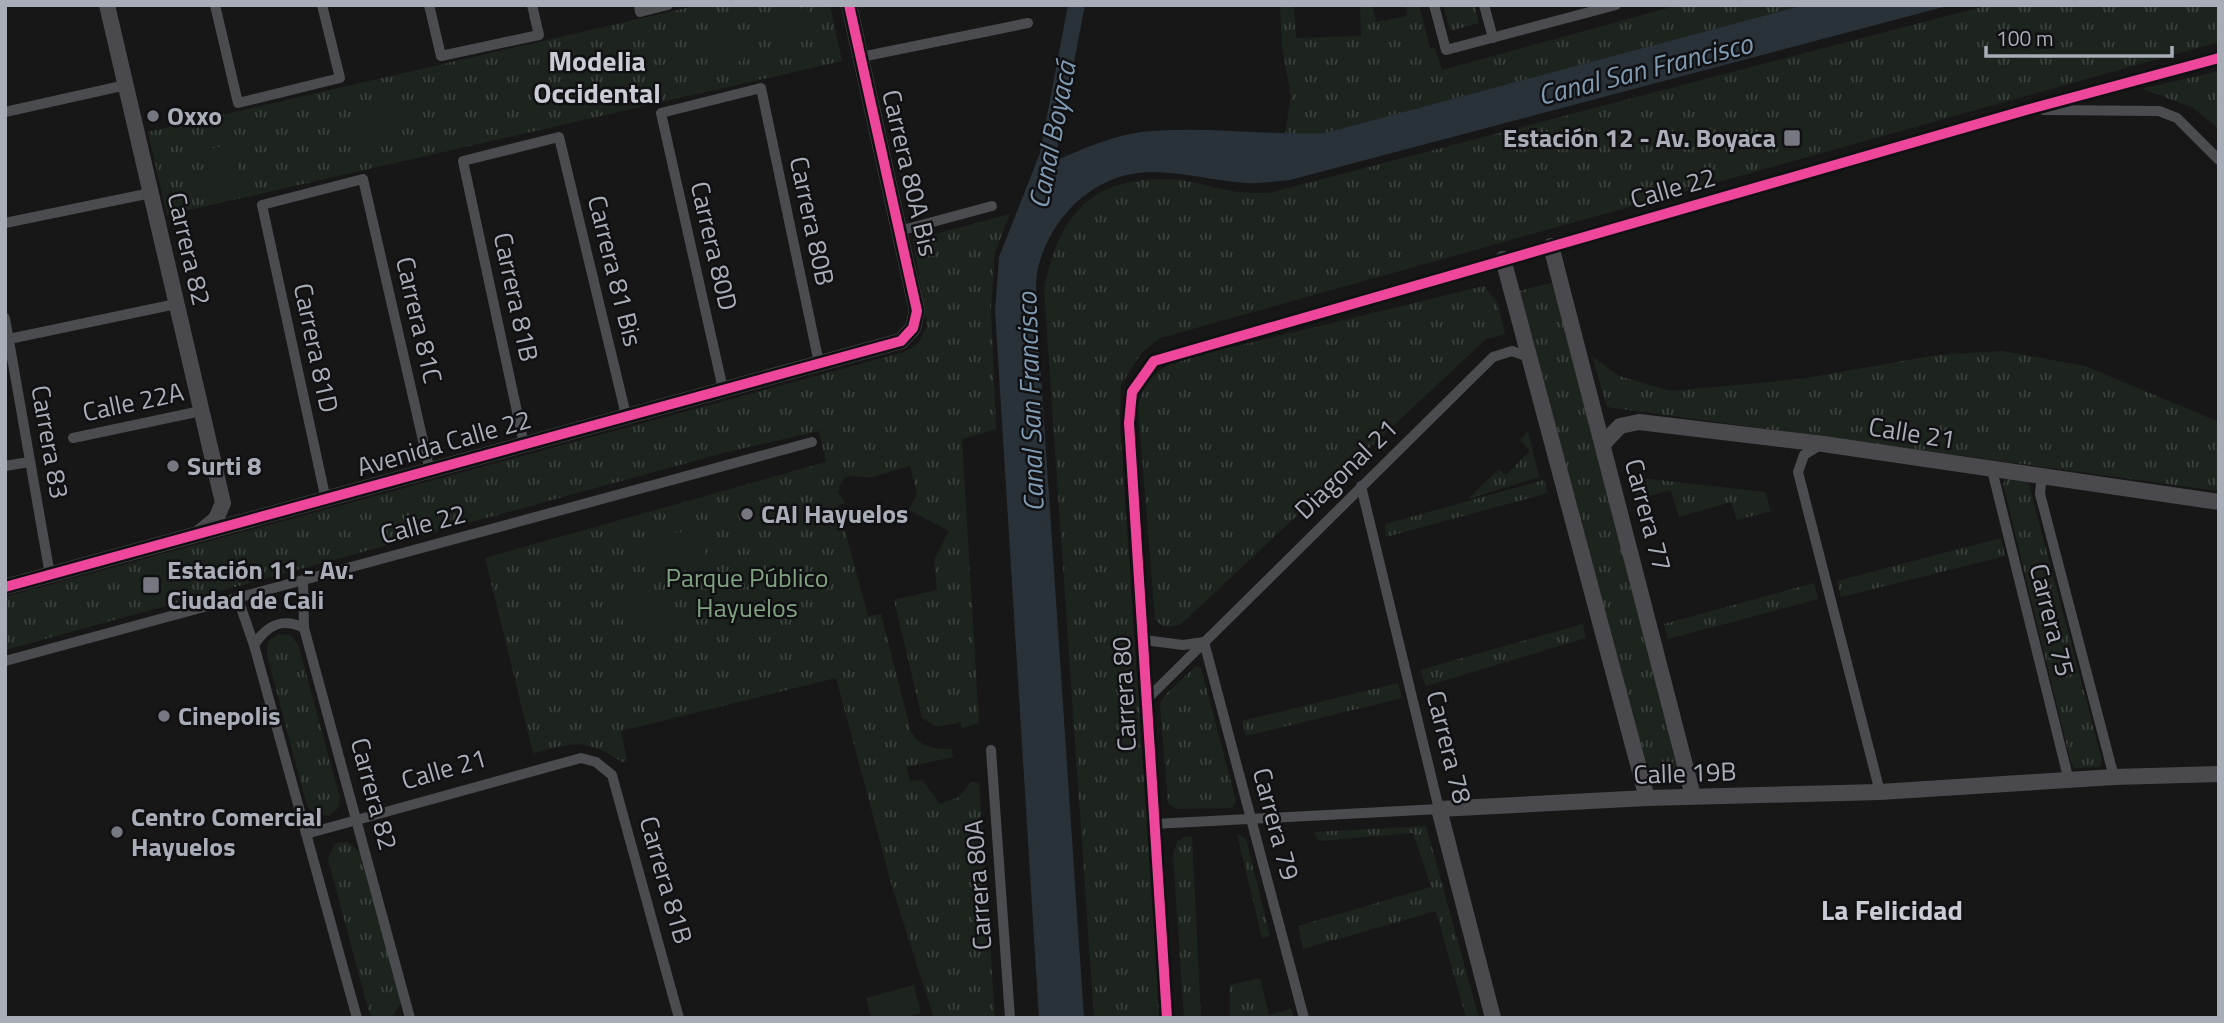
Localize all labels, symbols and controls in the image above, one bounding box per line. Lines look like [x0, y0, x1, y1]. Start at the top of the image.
scale bar [1986, 14, 2172, 58]
water label: Canal San Francisco [1533, 21, 1758, 116]
text: 100 m [1996, 22, 2053, 54]
district label: Modelia Occidental [533, 39, 661, 114]
water label: Canal Boyacá [1016, 56, 1087, 212]
street label: Carrera 80A Bis [872, 86, 949, 260]
place label: Oxxo [167, 96, 222, 135]
marker: Oxxo [145, 108, 161, 124]
place label: Estación 12 - Av. Boyaca [1503, 118, 1776, 157]
marker: Estación 12 - Av. Boyaca [1782, 128, 1802, 148]
street label: Carrera 80B [780, 153, 845, 289]
street label: Calle 22 [1626, 157, 1720, 218]
street label: Carrera 80D [681, 177, 748, 314]
street label: Carrera 82 [158, 189, 221, 309]
street label: Carrera 81 Bis [578, 191, 653, 351]
street label: Carrera 81B [484, 229, 549, 365]
street label: Carrera 81C [386, 253, 453, 387]
street label: Carrera 81D [284, 279, 349, 416]
water label: Canal San Francisco [1004, 290, 1055, 513]
street label: Calle 22A [79, 372, 187, 431]
street label: Carrera 83 [21, 382, 80, 502]
street label: Avenida Calle 22 [352, 399, 536, 486]
street label: Calle 21 [1866, 406, 1958, 459]
street label: Diagonal 21 [1285, 409, 1406, 528]
place label: Surti 8 [187, 446, 262, 485]
street label: Carrera 77 [1615, 454, 1682, 575]
marker: Surti 8 [165, 458, 181, 474]
street label: Calle 22 [376, 493, 470, 554]
place label: CAI Hayuelos [761, 494, 908, 533]
marker: CAI Hayuelos [739, 506, 755, 522]
place label: Estación 11 - Av. Ciudad de Cali [167, 550, 354, 619]
park label: Parque Público Hayuelos [666, 558, 828, 627]
street label: Carrera 75 [2020, 559, 2085, 680]
marker: Estación 11 - Av. Ciudad de Cali [141, 575, 161, 595]
street label: Carrera 80 [1101, 636, 1146, 752]
street label: Carrera 78 [1417, 686, 1482, 807]
place label: Cinepolis [178, 696, 280, 735]
marker: Cinepolis [156, 708, 172, 724]
street label: Carrera 82 [341, 733, 408, 854]
street label: Calle 21 [397, 738, 491, 799]
street label: Calle 19B [1633, 751, 1737, 794]
street label: Carrera 79 [1243, 763, 1310, 884]
place label: Centro Comercial Hayuelos [131, 797, 322, 866]
street label: Carrera 81B [630, 812, 703, 948]
street label: Carrera 80A [954, 819, 1002, 951]
marker: Centro Comercial Hayuelos [109, 824, 125, 840]
district label: La Felicidad [1821, 888, 1963, 931]

